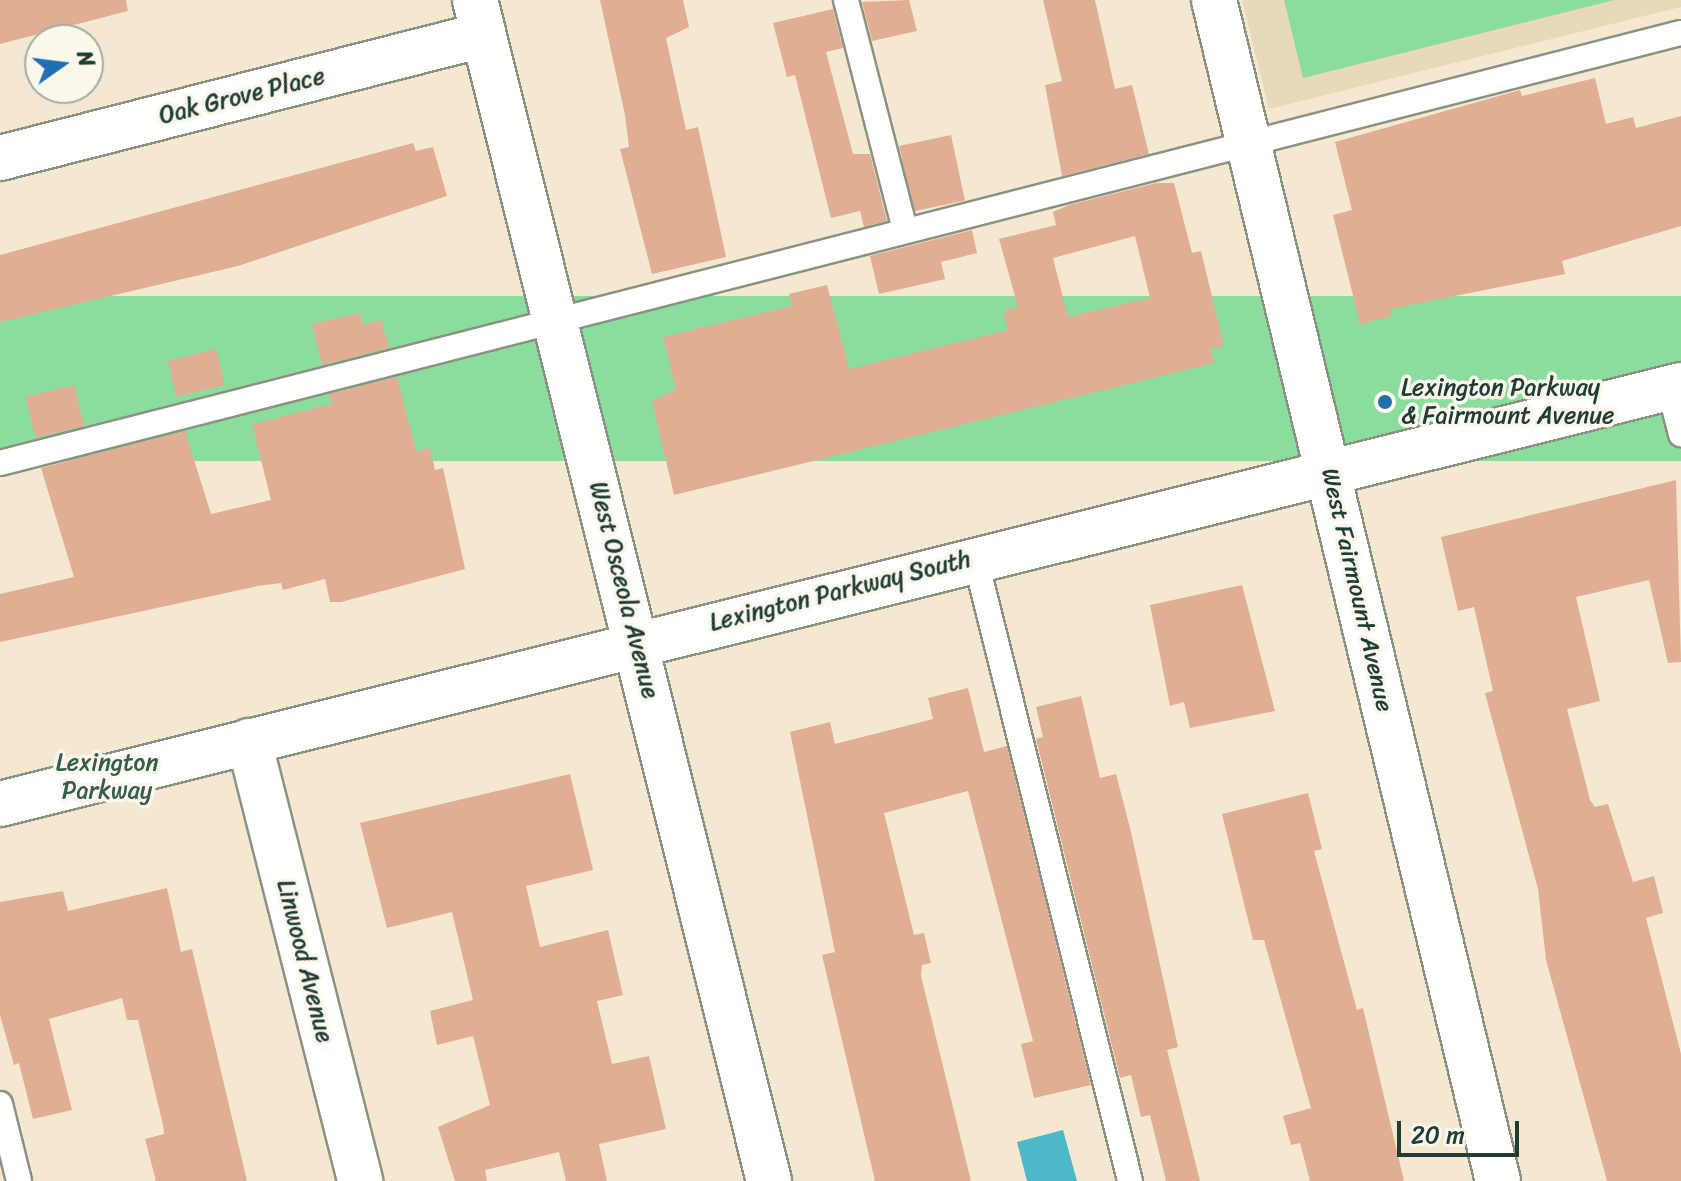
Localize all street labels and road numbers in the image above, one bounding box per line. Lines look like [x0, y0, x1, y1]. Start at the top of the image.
street label: Oak Grove Place [156, 61, 328, 131]
street label: West Fairmount Avenue [1315, 465, 1399, 715]
street label: West Osceola Avenue [583, 478, 665, 702]
street label: Lexington Parkway South [706, 545, 974, 637]
street label: Linwood Avenue [271, 877, 339, 1045]

